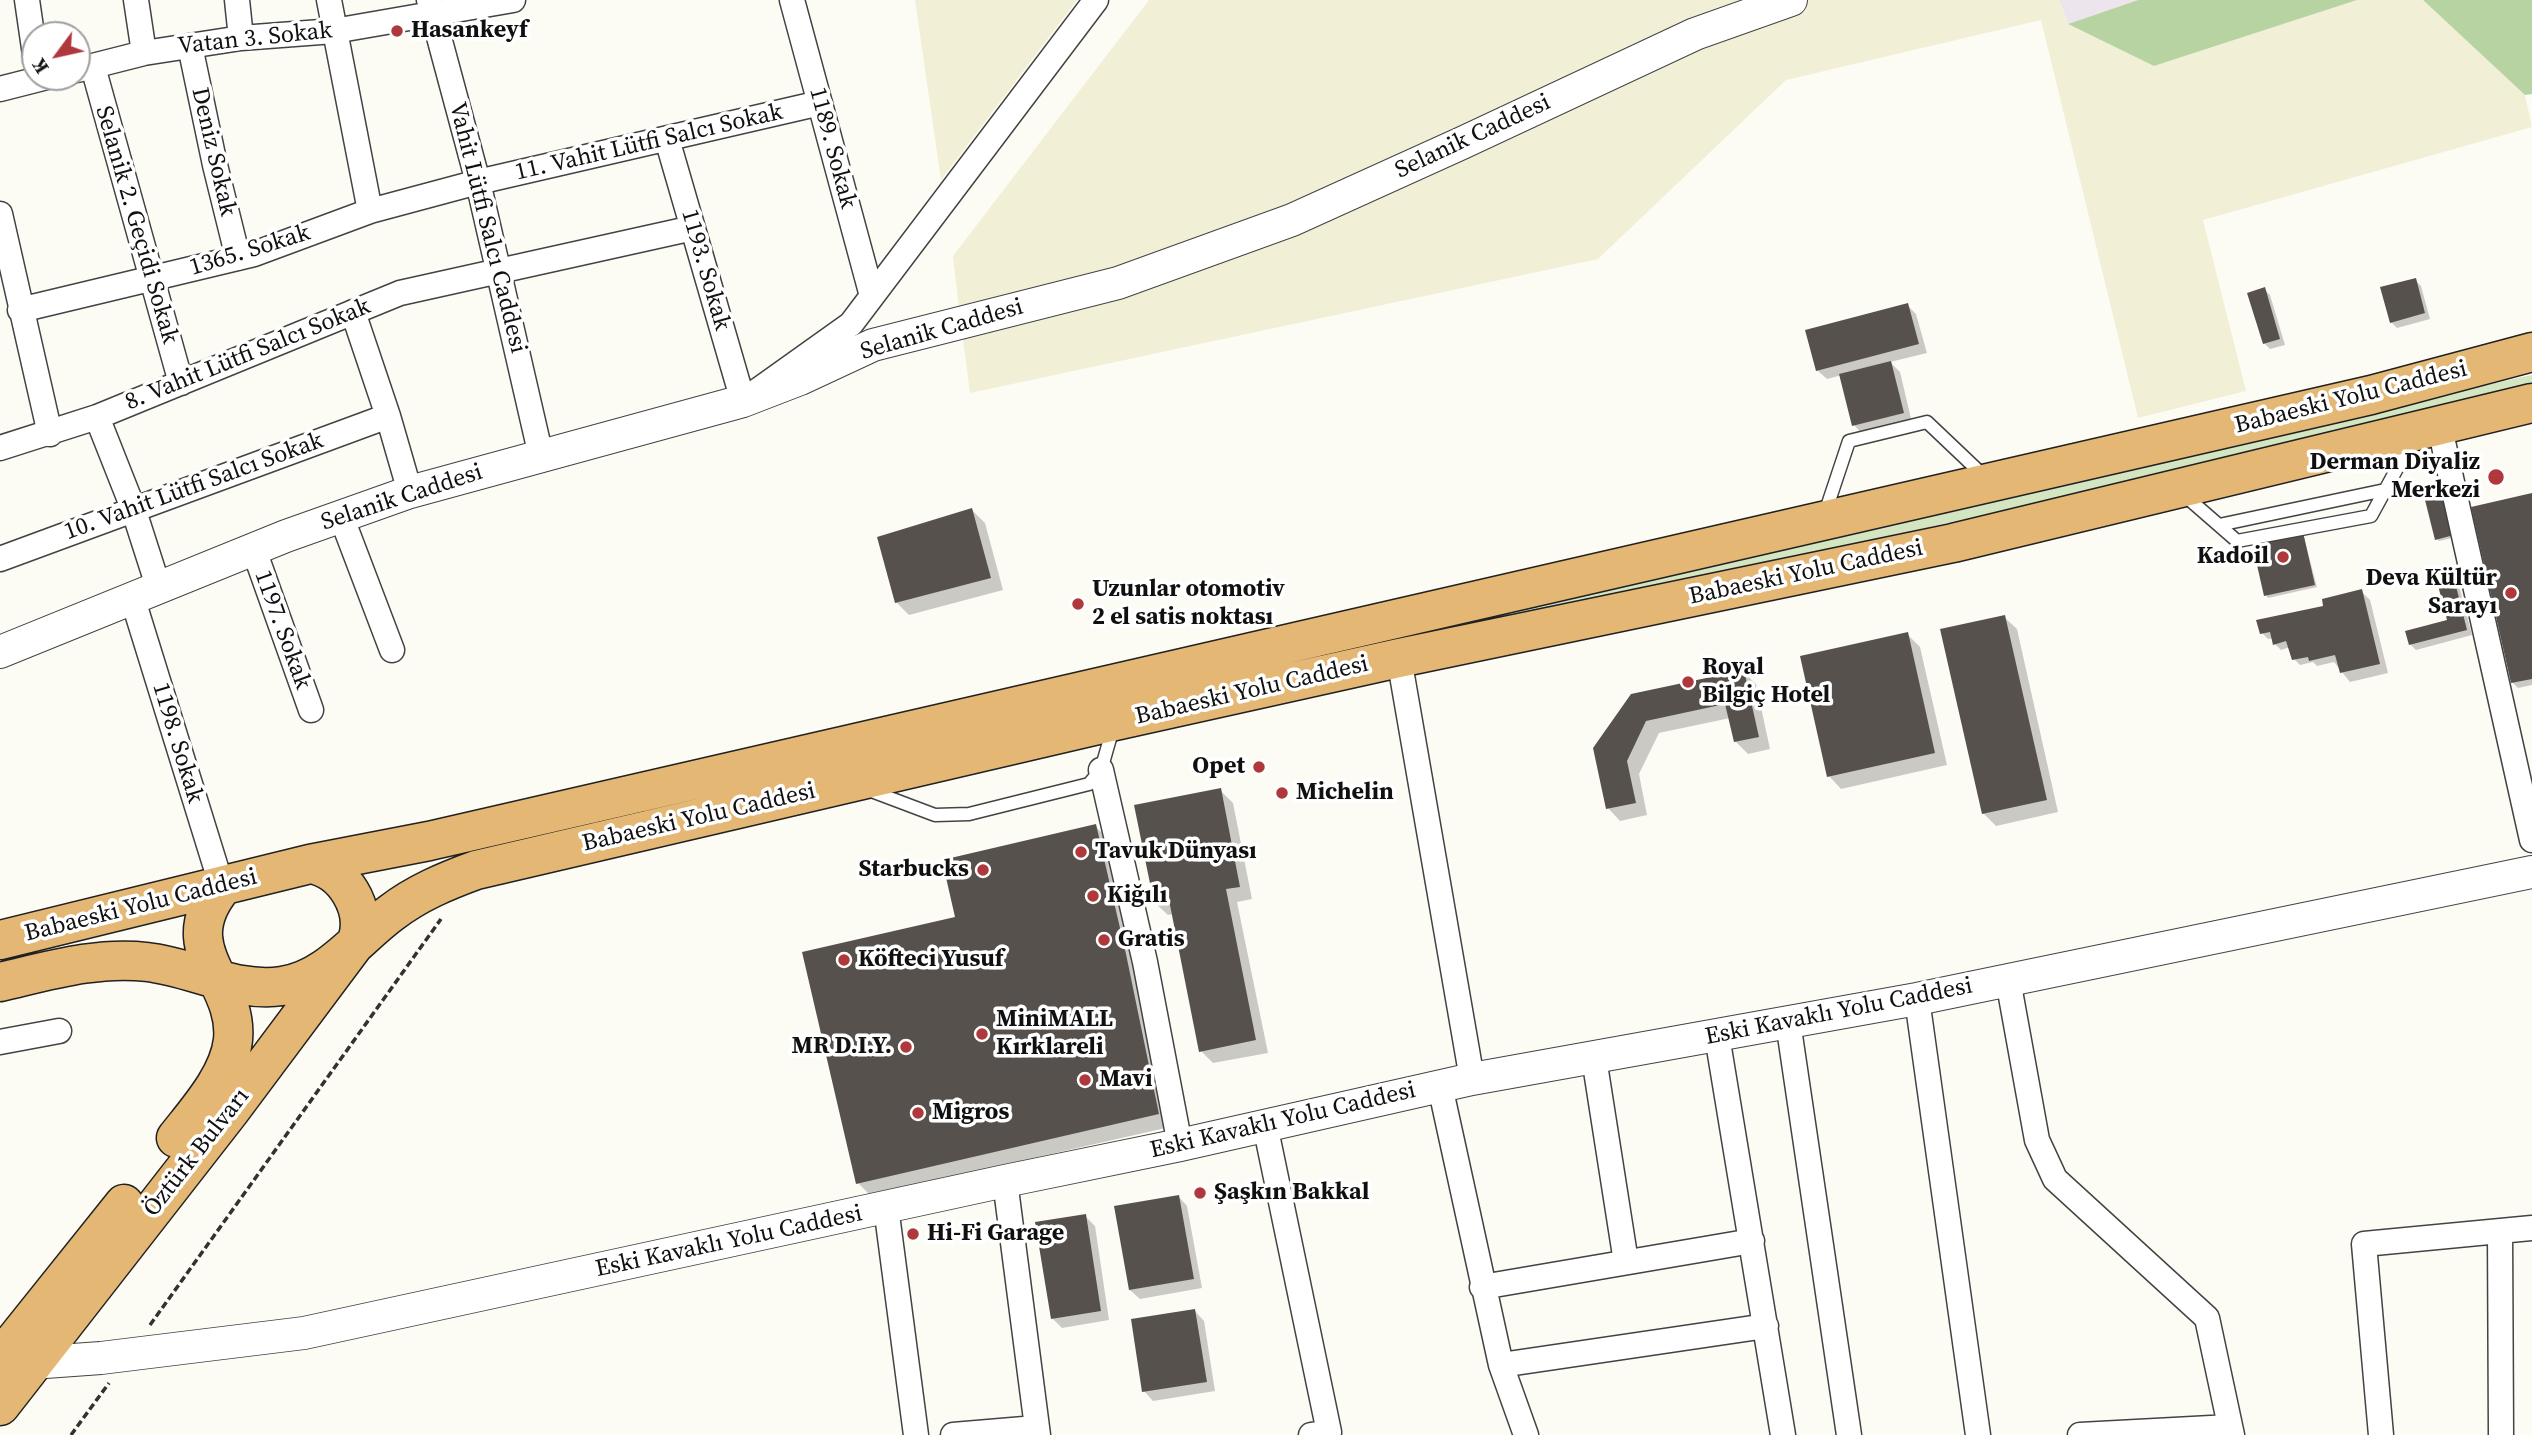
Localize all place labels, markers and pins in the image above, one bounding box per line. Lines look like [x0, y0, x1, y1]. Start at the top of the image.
place label: Hasankeyf [411, 17, 528, 45]
marker: Hasankeyf [389, 23, 405, 39]
place label: Derman Diyaliz Merkezi [2309, 449, 2480, 505]
marker: Derman Diyaliz Merkezi [2486, 467, 2506, 487]
place label: Kadoil [2197, 543, 2269, 571]
marker: Kadoil [2275, 549, 2291, 565]
place label: Deva Kültür Sarayı [2365, 565, 2497, 621]
place label: Uzunlar otomotiv 2 el satis noktası [1092, 576, 1285, 632]
marker: Deva Kültür Sarayı [2503, 585, 2519, 601]
marker: Uzunlar otomotiv 2 el satis noktası [1070, 596, 1086, 612]
place label: Royal Bilgiç Hotel [1702, 654, 1830, 710]
marker: Royal Bilgiç Hotel [1680, 674, 1696, 690]
place label: Opet [1192, 753, 1245, 781]
marker: Opet [1251, 759, 1267, 775]
place label: Michelin [1296, 779, 1394, 807]
marker: Michelin [1274, 785, 1290, 801]
place label: Tavuk Dünyası [1095, 838, 1257, 866]
marker: Tavuk Dünyası [1073, 844, 1089, 860]
place label: Starbucks [858, 856, 969, 884]
marker: Starbucks [975, 862, 991, 878]
place label: Kiğılı [1107, 882, 1167, 910]
marker: Kiğılı [1085, 888, 1101, 904]
place label: Gratis [1118, 926, 1185, 954]
marker: Gratis [1096, 932, 1112, 948]
place label: Köfteci Yusuf [858, 946, 1004, 974]
marker: Köfteci Yusuf [836, 952, 852, 968]
place label: MiniMALL Kırklareli [996, 1006, 1113, 1062]
marker: MiniMALL Kırklareli [974, 1026, 990, 1042]
place label: MR D.I.Y. [792, 1033, 892, 1061]
marker: MR D.I.Y. [898, 1039, 914, 1055]
place label: Mavi [1099, 1066, 1153, 1094]
marker: Mavi [1077, 1072, 1093, 1088]
place label: Migros [932, 1099, 1009, 1127]
marker: Migros [910, 1105, 926, 1121]
place label: Şaşkın Bakkal [1214, 1179, 1370, 1207]
marker: Şaşkın Bakkal [1192, 1185, 1208, 1201]
place label: Hi-Fi Garage [927, 1220, 1064, 1248]
marker: Hi-Fi Garage [905, 1226, 921, 1242]

